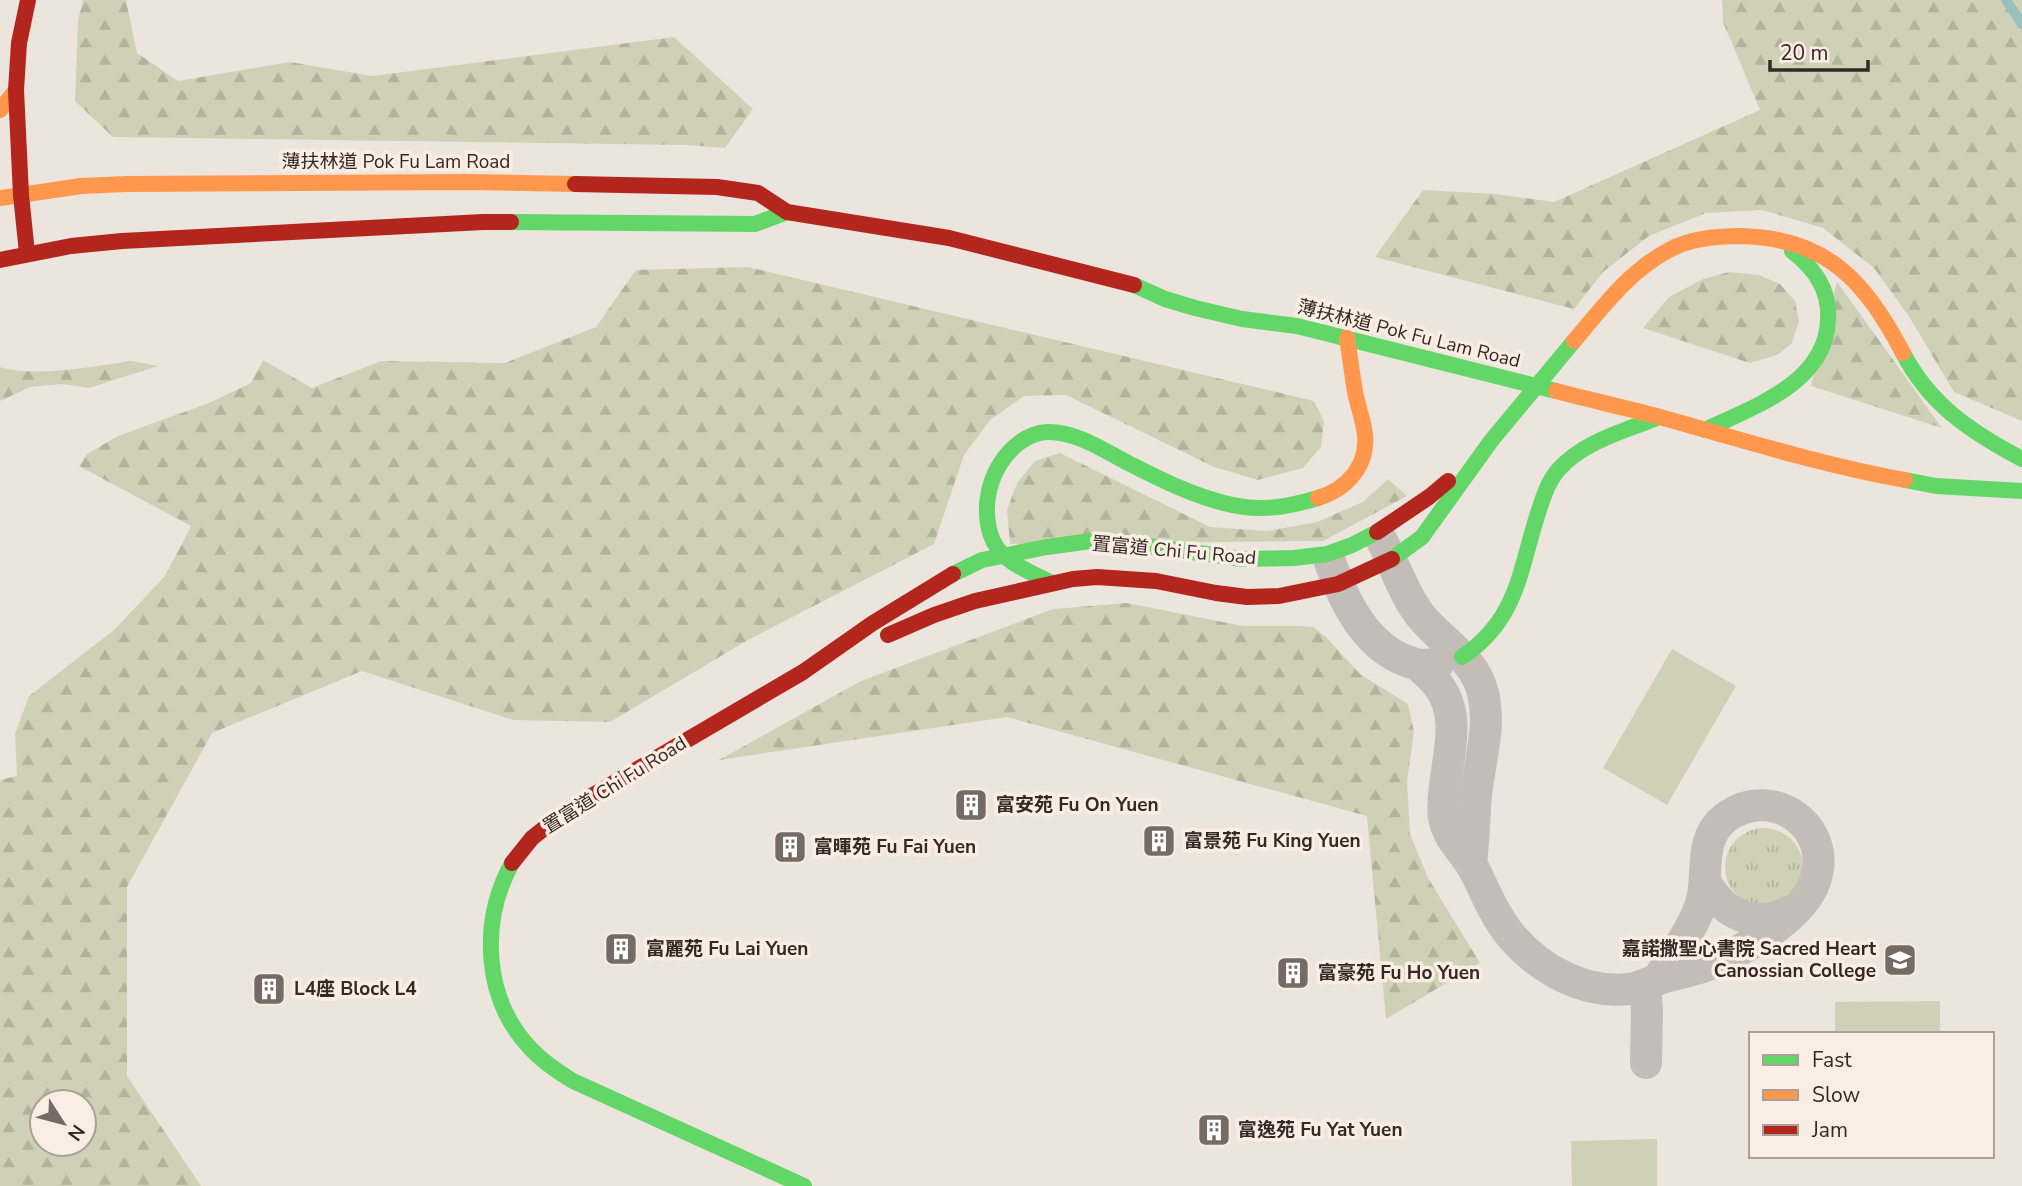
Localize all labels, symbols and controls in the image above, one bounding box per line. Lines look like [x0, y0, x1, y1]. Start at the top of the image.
scale bar [1770, 28, 1868, 72]
text: 20 m [1780, 39, 1829, 67]
street label: 薄扶林道 Pok Fu Lam Road [282, 149, 510, 175]
street label: 薄扶林道 Pok Fu Lam Road [1295, 294, 1523, 374]
street label: 置富道 Chi Fu Road [1091, 531, 1257, 571]
street label: 置富道 Chi Fu Road [538, 730, 692, 840]
building icon: 富安苑 Fu On Yuen [952, 786, 990, 824]
place label: 富安苑 Fu On Yuen [996, 792, 1159, 818]
building icon: 富景苑 Fu King Yuen [1140, 822, 1178, 860]
building icon: 富暉苑 Fu Fai Yuen [771, 828, 809, 866]
place label: 富景苑 Fu King Yuen [1184, 828, 1361, 854]
place label: 富暉苑 Fu Fai Yuen [814, 834, 976, 860]
building icon: 富麗苑 Fu Lai Yuen [602, 930, 640, 968]
place label: 富麗苑 Fu Lai Yuen [646, 936, 808, 962]
place label: 嘉諾撒聖心書院 Sacred Heart Canossian College [1622, 936, 1877, 984]
school or university icon: 嘉諾撒聖心書院 Sacred Heart Canossian College [1881, 941, 1919, 979]
building icon: 富豪苑 Fu Ho Yuen [1274, 954, 1312, 992]
place label: 富豪苑 Fu Ho Yuen [1318, 960, 1480, 986]
building icon: L4座 Block L4 [250, 970, 288, 1008]
place label: L4座 Block L4 [294, 976, 417, 1002]
legend [1749, 1032, 1994, 1158]
text: Fast [1812, 1046, 1852, 1074]
text: Slow [1812, 1081, 1861, 1109]
north arrow [28, 1088, 98, 1158]
building icon: 富逸苑 Fu Yat Yuen [1195, 1111, 1233, 1149]
text: Jam [1811, 1116, 1848, 1144]
place label: 富逸苑 Fu Yat Yuen [1238, 1117, 1403, 1143]
text: N [61, 1119, 91, 1146]

